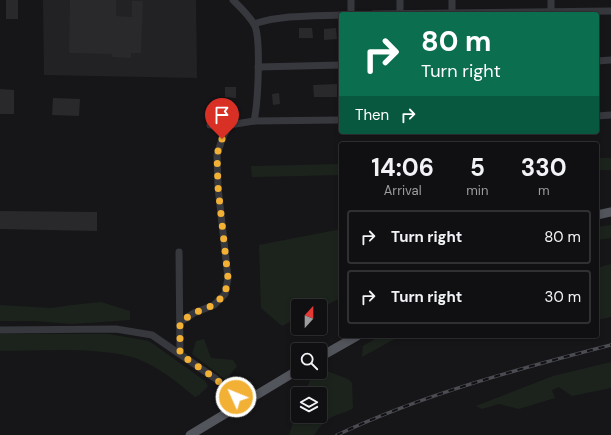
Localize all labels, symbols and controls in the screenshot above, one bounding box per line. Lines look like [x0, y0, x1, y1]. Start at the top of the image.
text: 80 m [421, 23, 491, 60]
icon: right [355, 28, 407, 80]
text: Turn right [421, 59, 501, 83]
pin [205, 98, 239, 139]
icon: arrive [211, 104, 233, 126]
icon: right [397, 104, 419, 126]
text: Then [355, 105, 389, 125]
text: 14:06 [371, 152, 434, 183]
text: 5 [470, 152, 485, 183]
text: 330 [521, 152, 567, 183]
text: Arrival [384, 182, 422, 199]
text: min [466, 182, 488, 199]
text: m [538, 182, 550, 199]
icon: right [357, 226, 379, 248]
text: Turn right [391, 227, 462, 247]
text: 80 m [544, 227, 581, 247]
icon: right [357, 286, 379, 308]
text: Turn right [391, 287, 462, 307]
text: 30 m [545, 287, 581, 307]
north arrow [291, 299, 327, 335]
map controls [291, 299, 327, 423]
button: search [291, 343, 327, 379]
position arrow [215, 376, 257, 418]
button: layers [291, 387, 327, 423]

